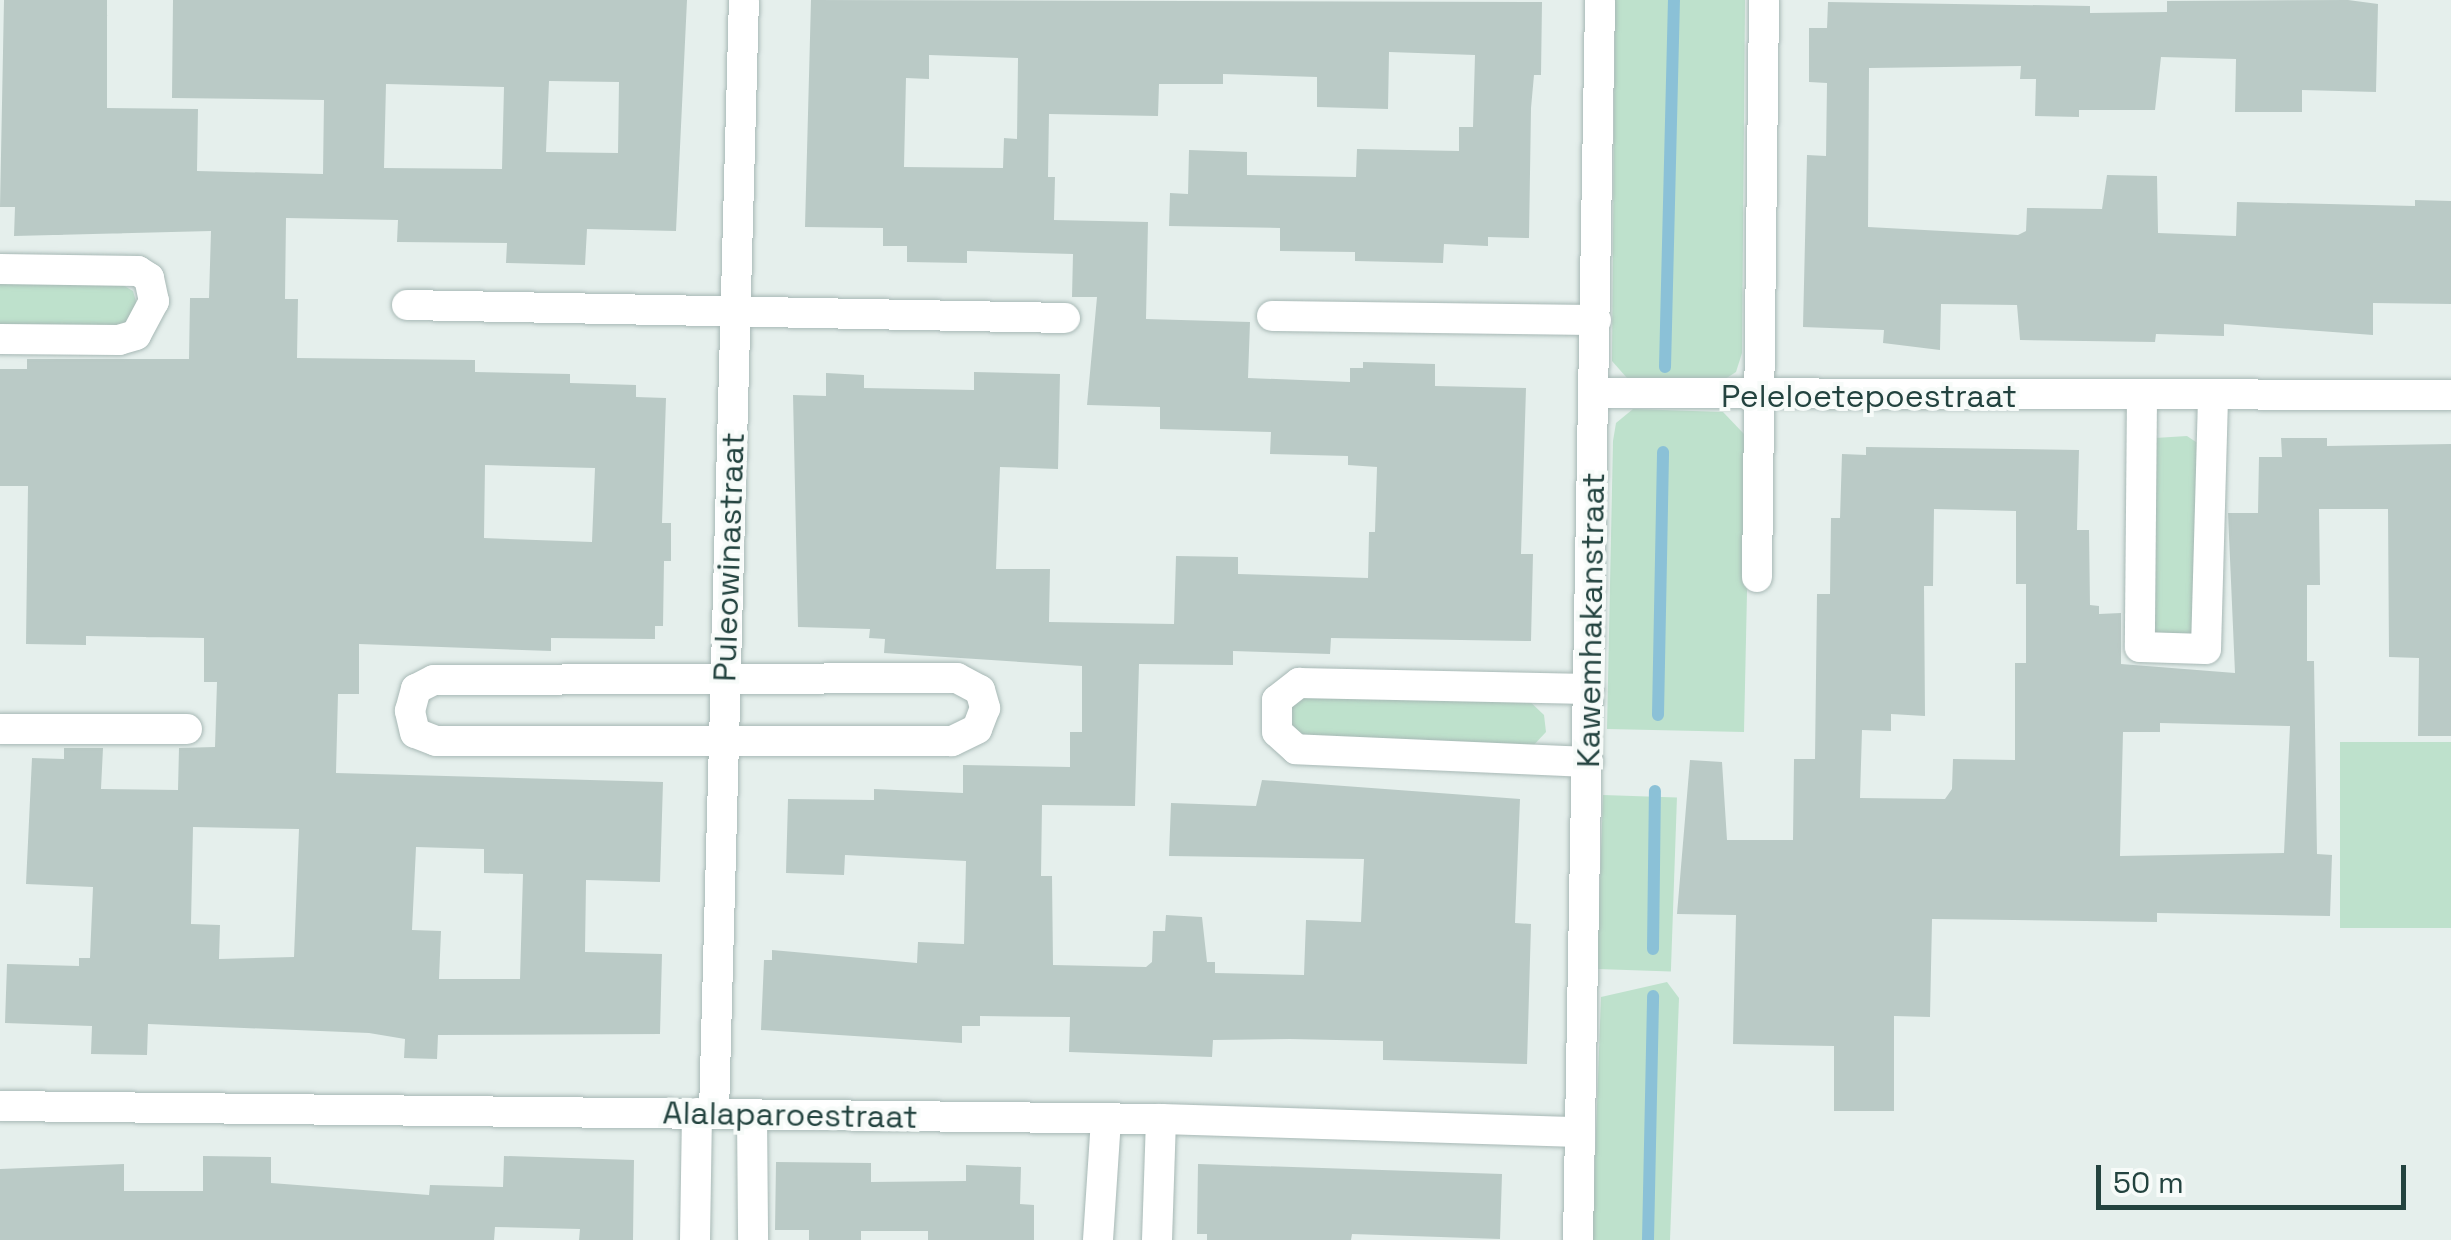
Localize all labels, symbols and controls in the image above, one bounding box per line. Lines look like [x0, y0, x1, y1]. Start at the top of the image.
street label: Peleloetepoestraat [1721, 377, 2017, 415]
street label: Puleowinastraat [705, 432, 753, 682]
street label: Kawemhakanstraat [1569, 472, 1613, 768]
street label: Alalaparoestraat [662, 1094, 918, 1136]
scale bar [2101, 1145, 2411, 1207]
text: 50 m [2113, 1163, 2184, 1202]

